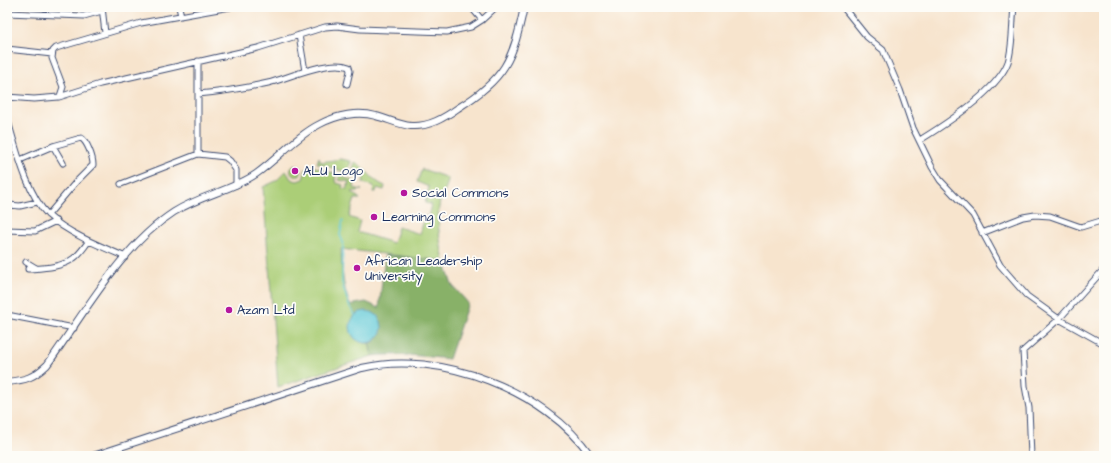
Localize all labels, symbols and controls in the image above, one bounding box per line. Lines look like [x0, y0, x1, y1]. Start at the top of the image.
place label: ALU Logo [303, 162, 364, 181]
marker: ALU Logo [290, 166, 300, 176]
place label: Social Commons [412, 184, 509, 202]
marker: Social Commons [399, 188, 409, 198]
place label: Learning Commons [382, 208, 496, 227]
marker: Learning Commons [369, 212, 379, 222]
place label: African Leadership University [365, 252, 482, 286]
marker: African Leadership University [352, 263, 362, 273]
place label: Azam Ltd [237, 301, 295, 319]
marker: Azam Ltd [224, 305, 234, 315]

